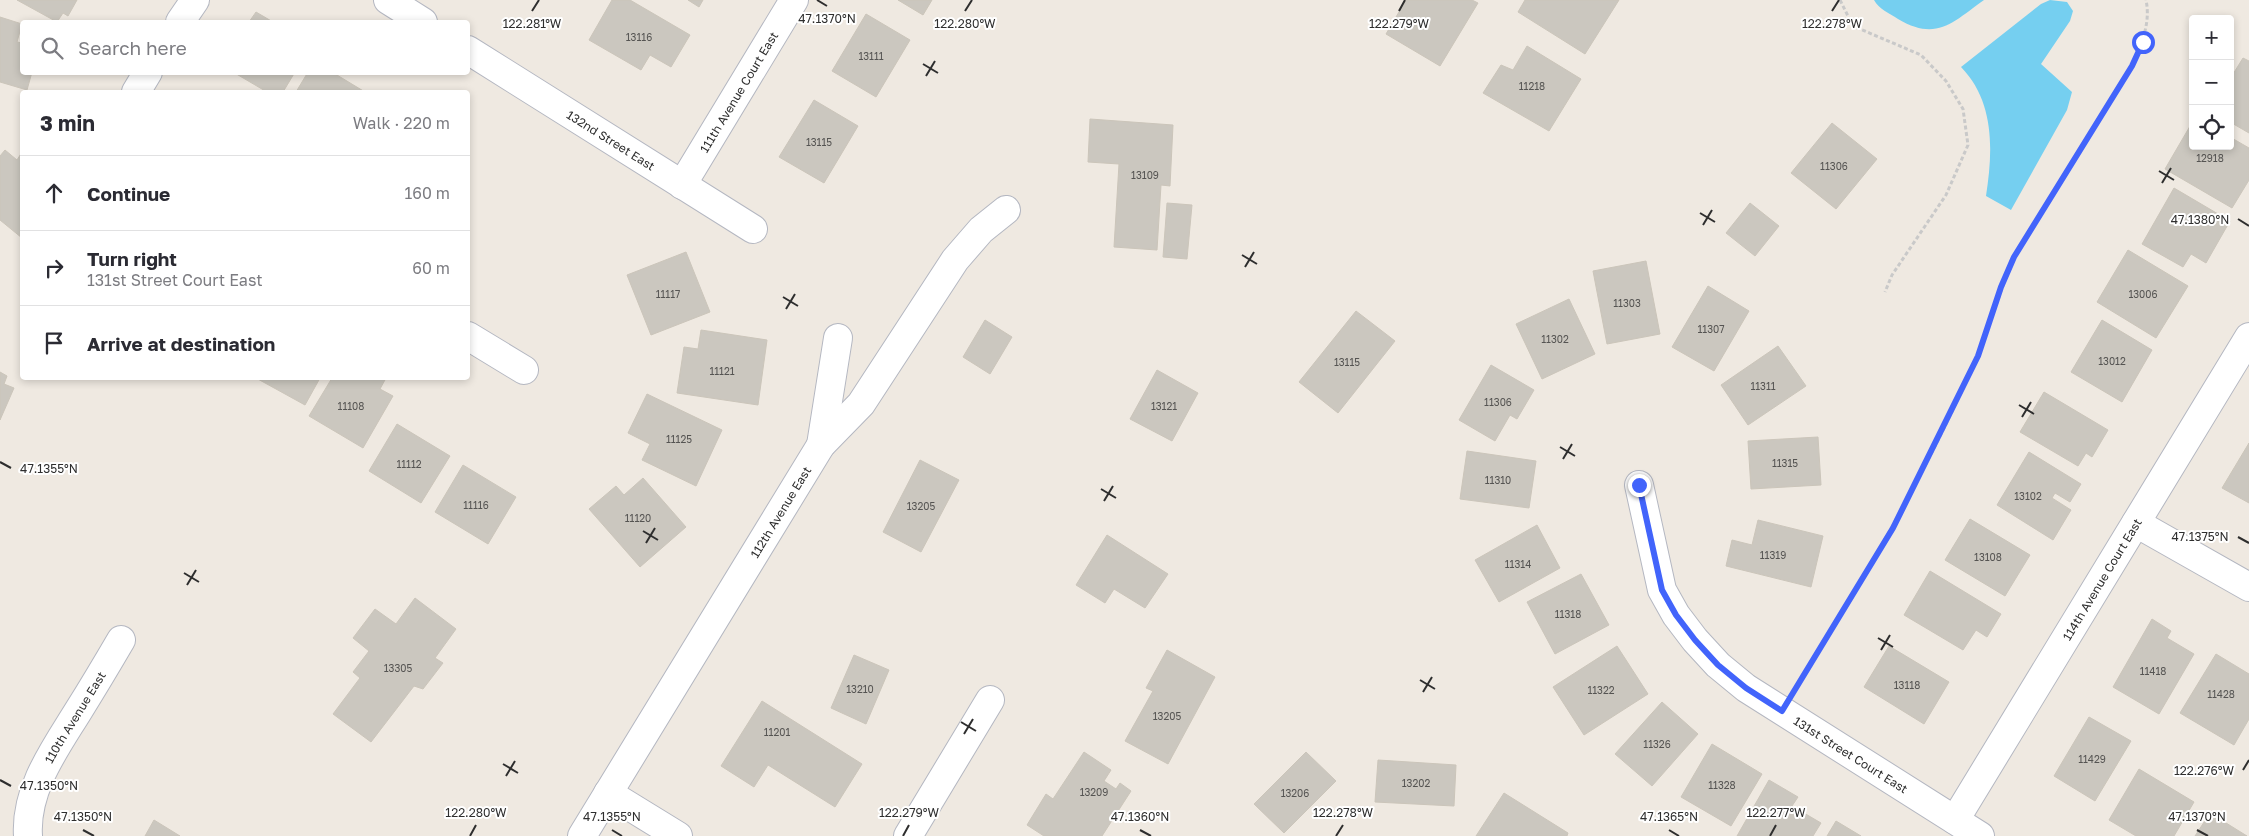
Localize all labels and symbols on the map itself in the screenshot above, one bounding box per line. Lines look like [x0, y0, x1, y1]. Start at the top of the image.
text: 47.1370°N [798, 11, 856, 26]
text: 122.281°W [503, 16, 562, 31]
text: 122.280°W [934, 16, 996, 31]
text: 122.279°W [1369, 16, 1430, 31]
text: 122.278°W [1802, 16, 1863, 31]
street label: 111th Avenue Court East [696, 28, 781, 155]
house number: 13116 [626, 31, 652, 43]
route start [2132, 31, 2155, 54]
house number: 13111 [858, 50, 884, 62]
house number: 11218 [1519, 80, 1545, 92]
street label: 132nd Street East [564, 107, 658, 173]
house number: 13115 [806, 136, 832, 148]
house number: 12918 [2196, 152, 2224, 164]
house number: 11306 [1820, 160, 1848, 172]
house number: 13109 [1131, 169, 1159, 181]
text: 47.1380°N [2171, 212, 2229, 227]
house number: 11117 [656, 288, 680, 300]
house number: 13006 [2128, 288, 2158, 300]
house number: 11303 [1613, 297, 1641, 309]
house number: 11307 [1697, 323, 1725, 335]
house number: 11302 [1541, 333, 1569, 345]
house number: 13012 [2098, 355, 2126, 367]
house number: 13115 [1334, 356, 1360, 368]
house number: 11121 [709, 365, 735, 377]
house number: 11311 [1750, 380, 1776, 392]
house number: 11306 [1484, 396, 1512, 408]
house number: 11108 [338, 400, 364, 412]
house number: 13121 [1151, 400, 1177, 412]
house number: 11125 [666, 433, 692, 445]
house number: 11315 [1772, 457, 1798, 469]
house number: 11112 [396, 458, 422, 470]
text: 47.1355°N [20, 461, 78, 476]
street label: 112th Avenue East [747, 463, 814, 560]
house number: 11310 [1485, 474, 1511, 486]
route end [1628, 474, 1651, 497]
house number: 13102 [2014, 490, 2042, 502]
house number: 11116 [463, 499, 489, 511]
house number: 13205 [907, 500, 935, 512]
house number: 11120 [625, 512, 651, 524]
street label: 114th Avenue Court East [2059, 515, 2145, 643]
text: 47.1375°N [2171, 529, 2229, 544]
house number: 11319 [1760, 549, 1786, 561]
house number: 13108 [1974, 551, 2002, 563]
house number: 11314 [1505, 558, 1531, 570]
house number: 11318 [1555, 608, 1581, 620]
house number: 13305 [384, 662, 412, 674]
house number: 11418 [2140, 665, 2166, 677]
street label: 110th Avenue East [41, 668, 108, 766]
house number: 13118 [1894, 679, 1920, 691]
house number: 13210 [846, 683, 874, 695]
house number: 11322 [1587, 684, 1615, 696]
house number: 11428 [2207, 688, 2235, 700]
house number: 13205 [1153, 710, 1181, 722]
street label: 131st Street Court East [1791, 713, 1911, 796]
house number: 11201 [764, 726, 790, 738]
house number: 11326 [1643, 738, 1671, 750]
house number: 11429 [2078, 753, 2106, 765]
text: 122.276°W [2174, 763, 2235, 778]
house number: 13202 [1402, 777, 1430, 789]
text: 47.1350°N [20, 778, 78, 793]
house number: 11328 [1708, 779, 1736, 791]
house number: 13209 [1080, 786, 1108, 798]
house number: 13206 [1281, 787, 1309, 799]
text: 122.280°W [445, 805, 507, 820]
text: 122.279°W [879, 805, 940, 820]
text: 122.278°W [1313, 805, 1374, 820]
text: 122.277°W [1746, 805, 1806, 820]
text: 47.1350°N [54, 809, 112, 824]
text: 47.1355°N [583, 809, 641, 824]
text: 47.1360°N [1111, 809, 1169, 824]
text: 47.1365°N [1640, 809, 1698, 824]
text: 47.1370°N [2168, 809, 2226, 824]

